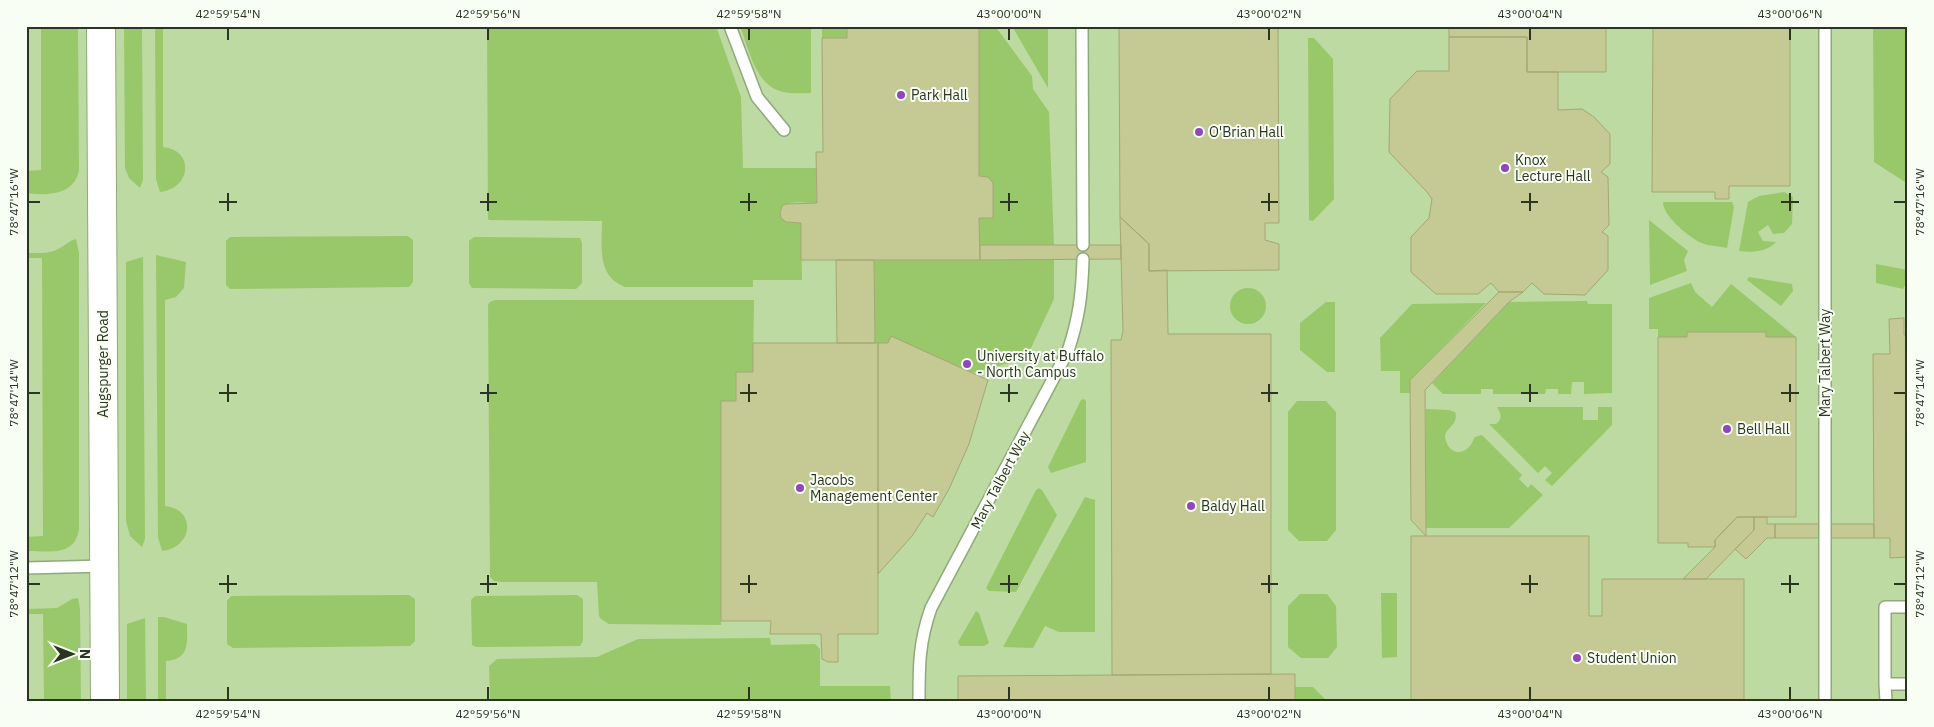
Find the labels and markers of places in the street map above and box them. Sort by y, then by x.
place label: Park Hall [911,86,968,104]
marker: Park Hall [895,89,907,101]
place label: O'Brian Hall [1209,123,1284,141]
marker: O'Brian Hall [1193,126,1205,138]
place label: Knox Lecture Hall [1515,151,1591,185]
marker: Knox Lecture Hall [1499,162,1511,174]
place label: University at Buffalo - North Campus [977,347,1104,381]
marker: University at Buffalo - North Campus [961,358,973,370]
place label: Bell Hall [1737,420,1790,438]
marker: Bell Hall [1721,423,1733,435]
place label: Jacobs Management Center [810,471,937,505]
marker: Jacobs Management Center [794,482,806,494]
place label: Baldy Hall [1201,497,1265,515]
marker: Baldy Hall [1185,500,1197,512]
place label: Student Union [1587,649,1677,667]
marker: Student Union [1571,652,1583,664]

